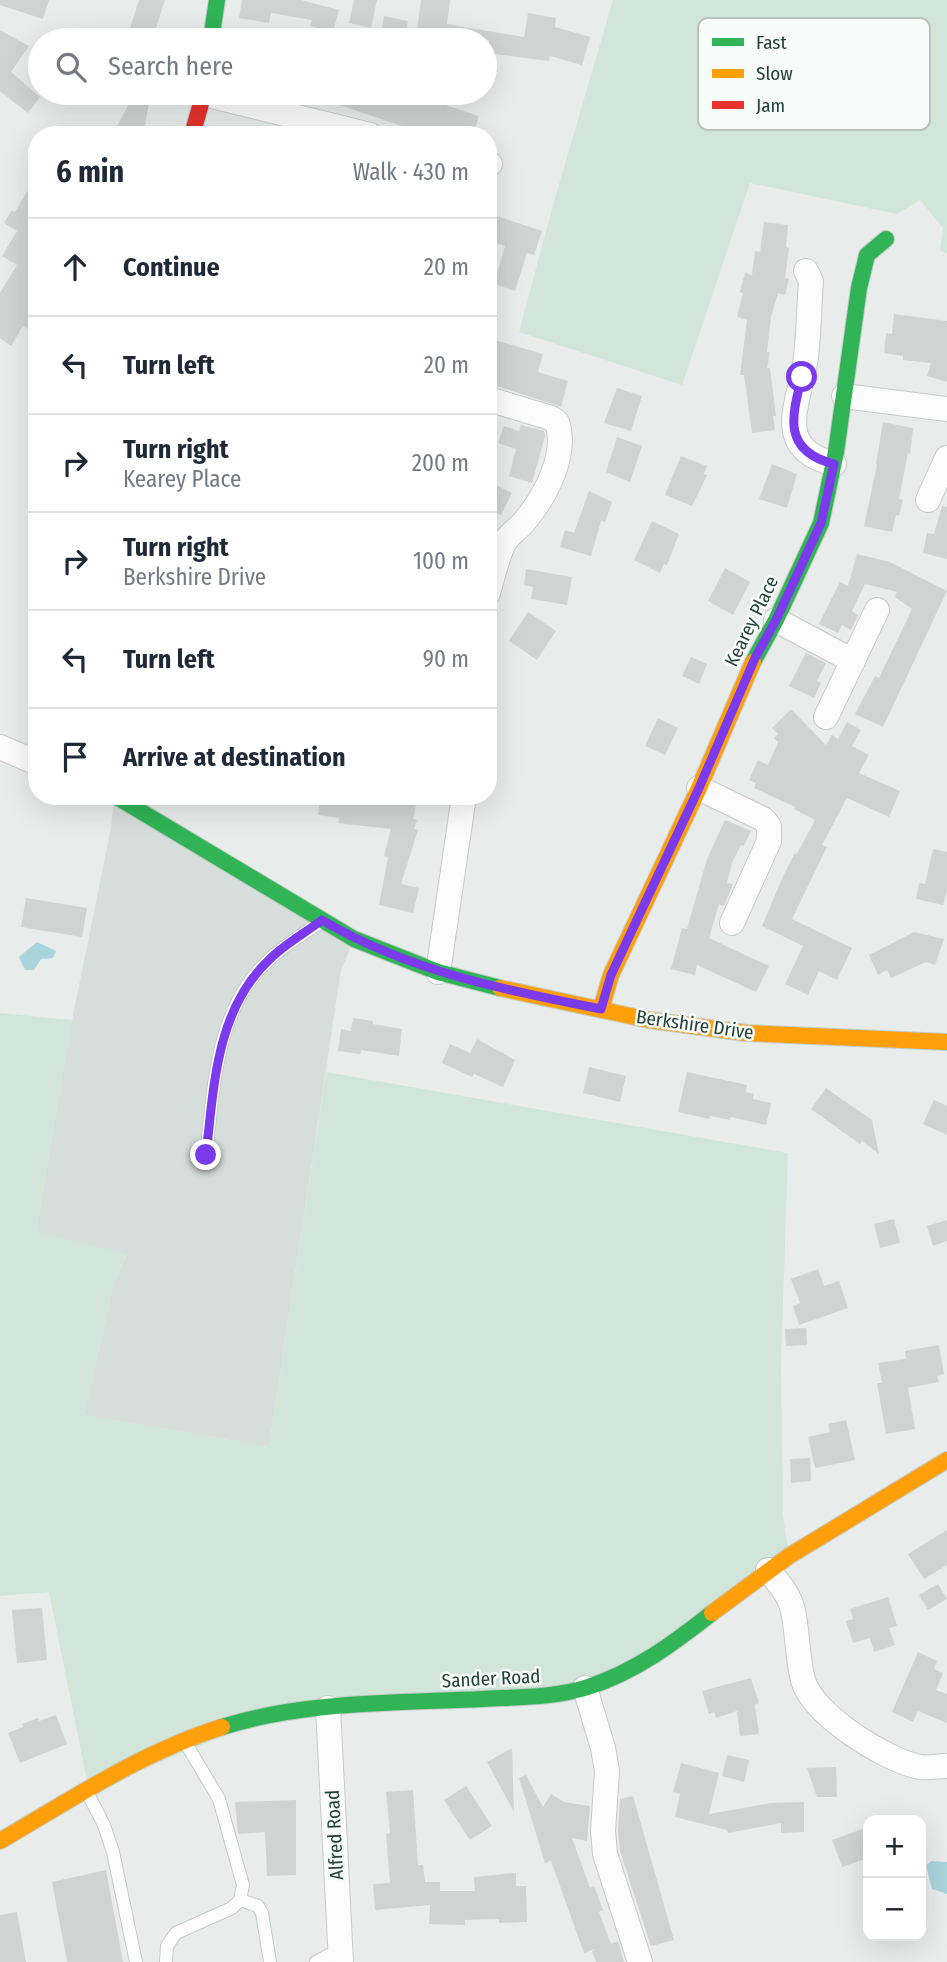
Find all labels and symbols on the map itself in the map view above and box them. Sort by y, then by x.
legend [698,18,930,130]
text: Fast [756,31,787,54]
text: Slow [756,62,793,85]
text: Jam [756,94,785,117]
route start [786,361,817,392]
street label: Kearey Place [720,572,783,670]
street label: Berkshire Drive [635,1005,755,1044]
route end [190,1139,221,1170]
street label: Sander Road [441,1664,541,1693]
street label: Alfred Road [321,1789,348,1881]

